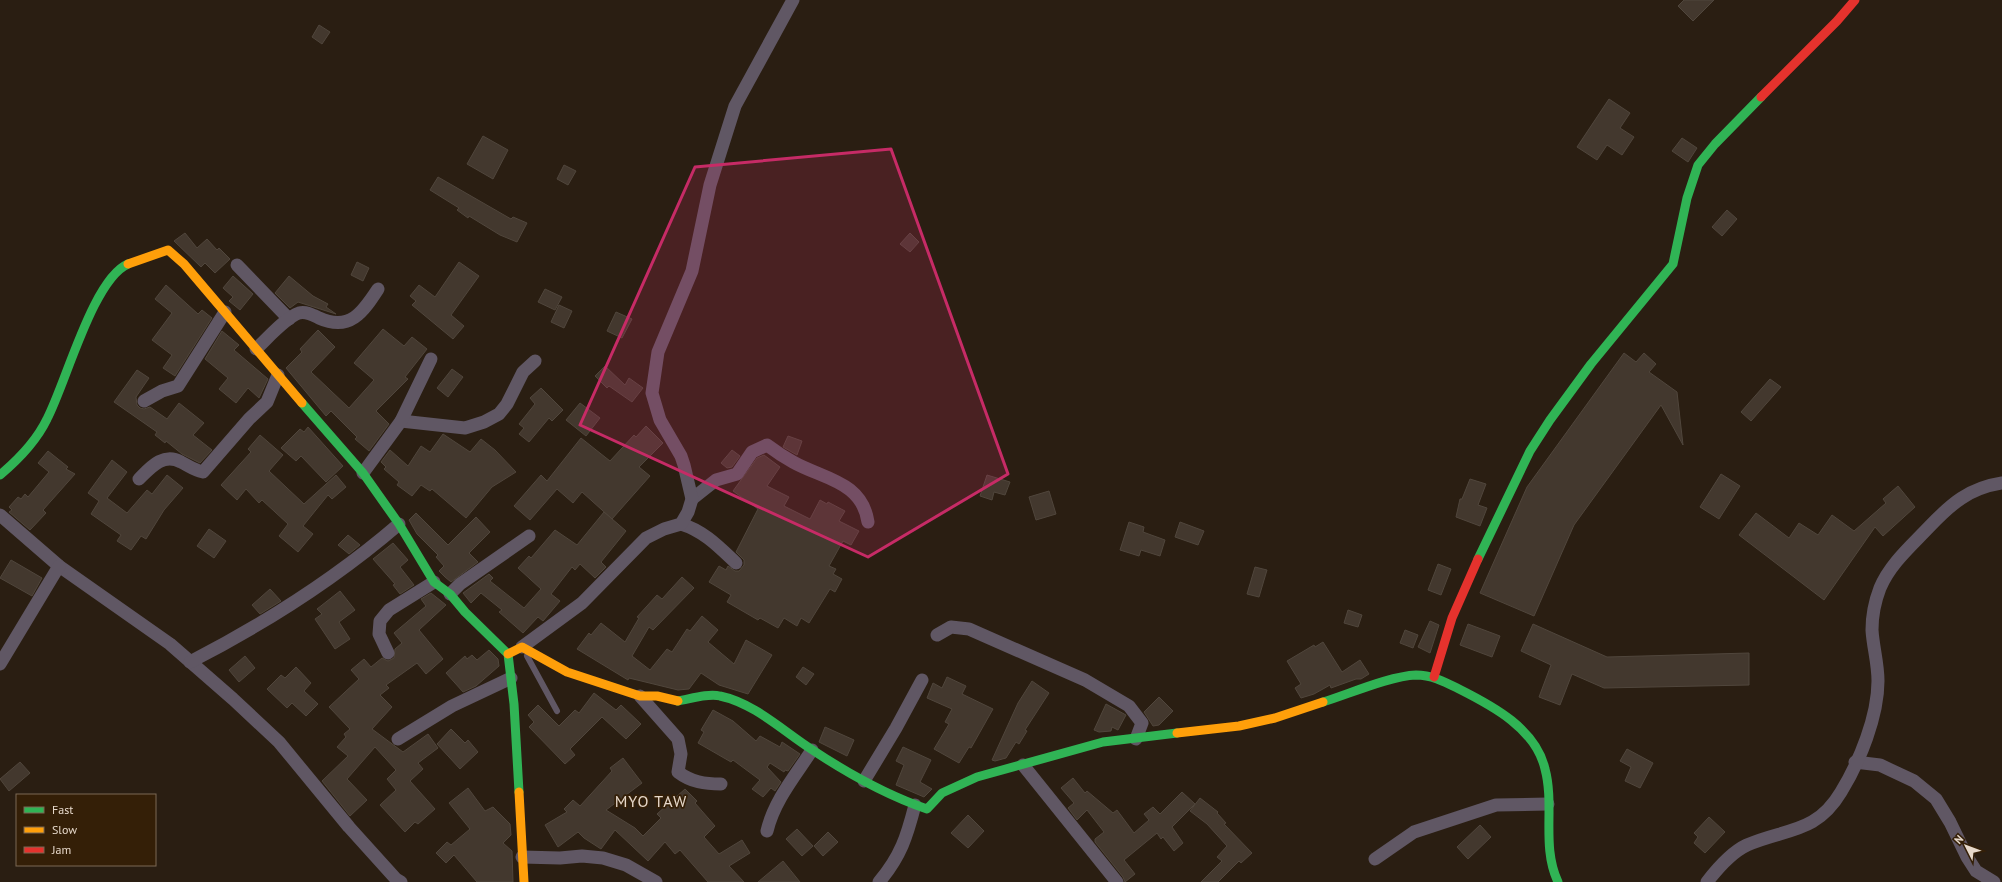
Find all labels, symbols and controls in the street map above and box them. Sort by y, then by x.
district label: MYO TAW [615,791,687,811]
legend [16,794,156,866]
text: Fast [52,802,73,817]
text: Slow [52,822,77,837]
north arrow [1946,826,1986,866]
text: N [1951,832,1966,847]
text: Jam [51,842,71,857]

